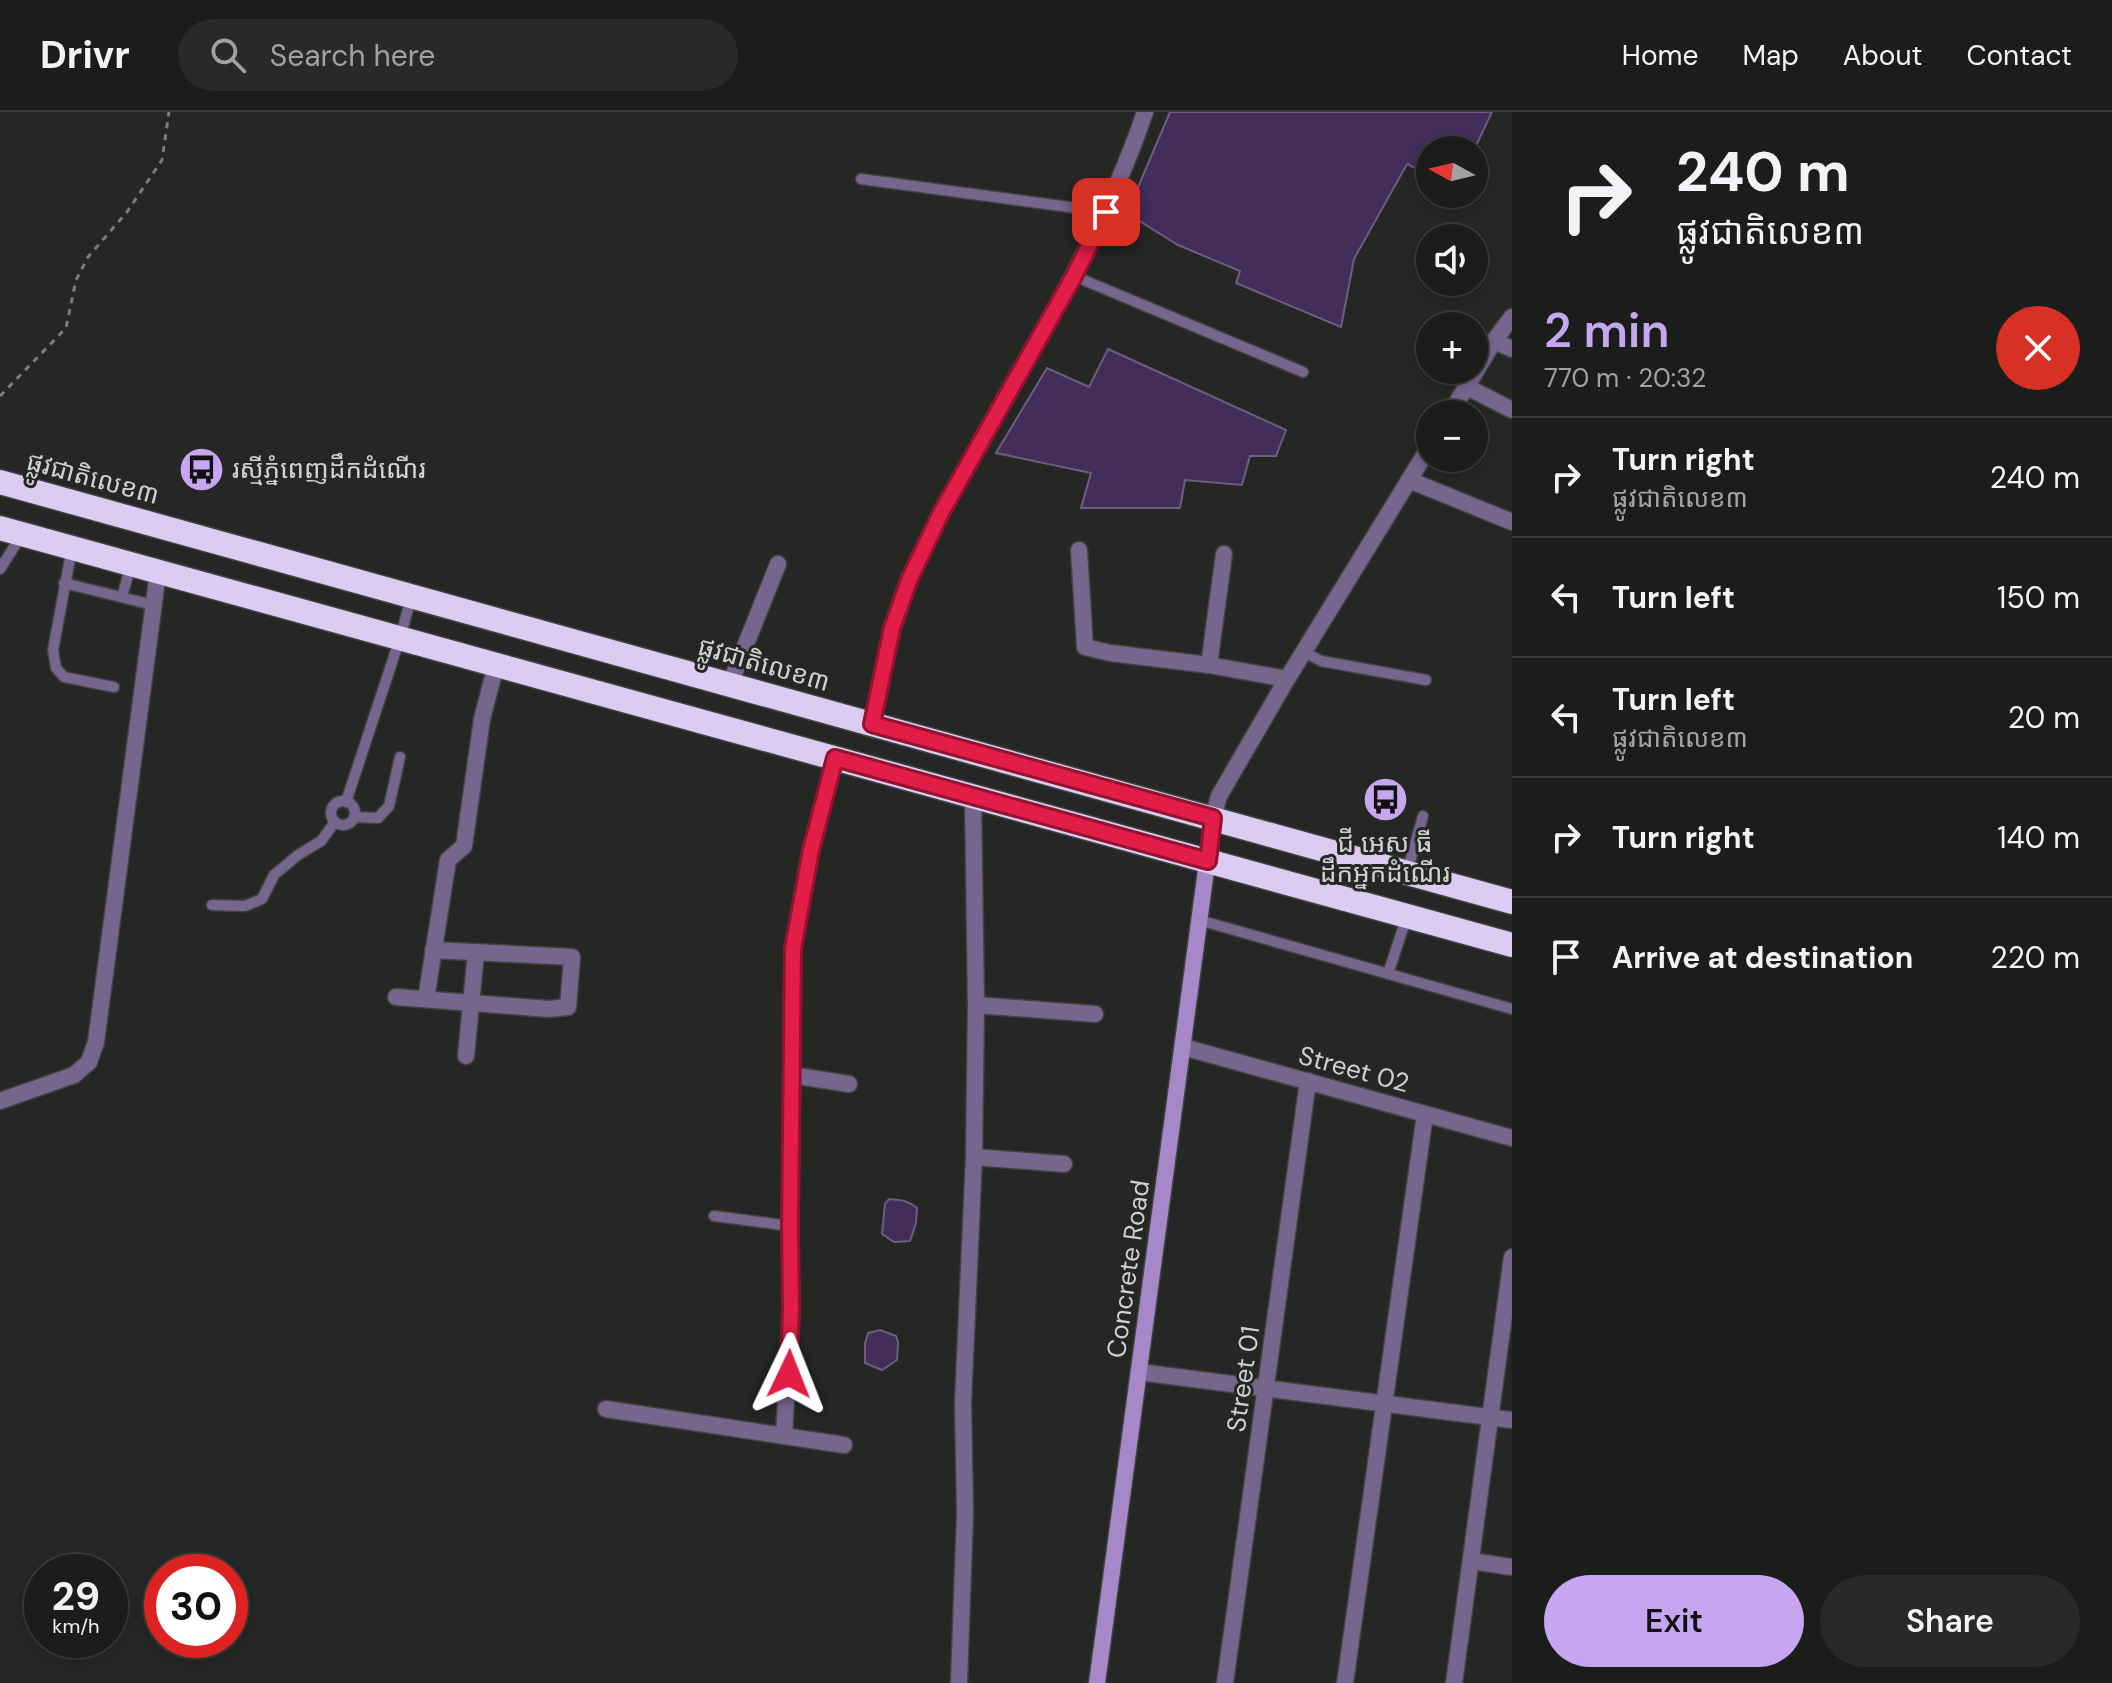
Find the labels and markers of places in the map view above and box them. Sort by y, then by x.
pin [1072,178,1140,246]
bus stop icon: រស្មីភ្នំពេញដឹកដំណើរ [177,445,225,493]
place label: រស្មីភ្នំពេញដឹកដំណើរ [232,452,426,486]
bus stop icon: ជី អេស ធី ដឹកអ្នកដំណើរ [1361,776,1409,824]
place label: ជី អេស ធី ដឹកអ្នកដំណើរ [1320,826,1450,890]

